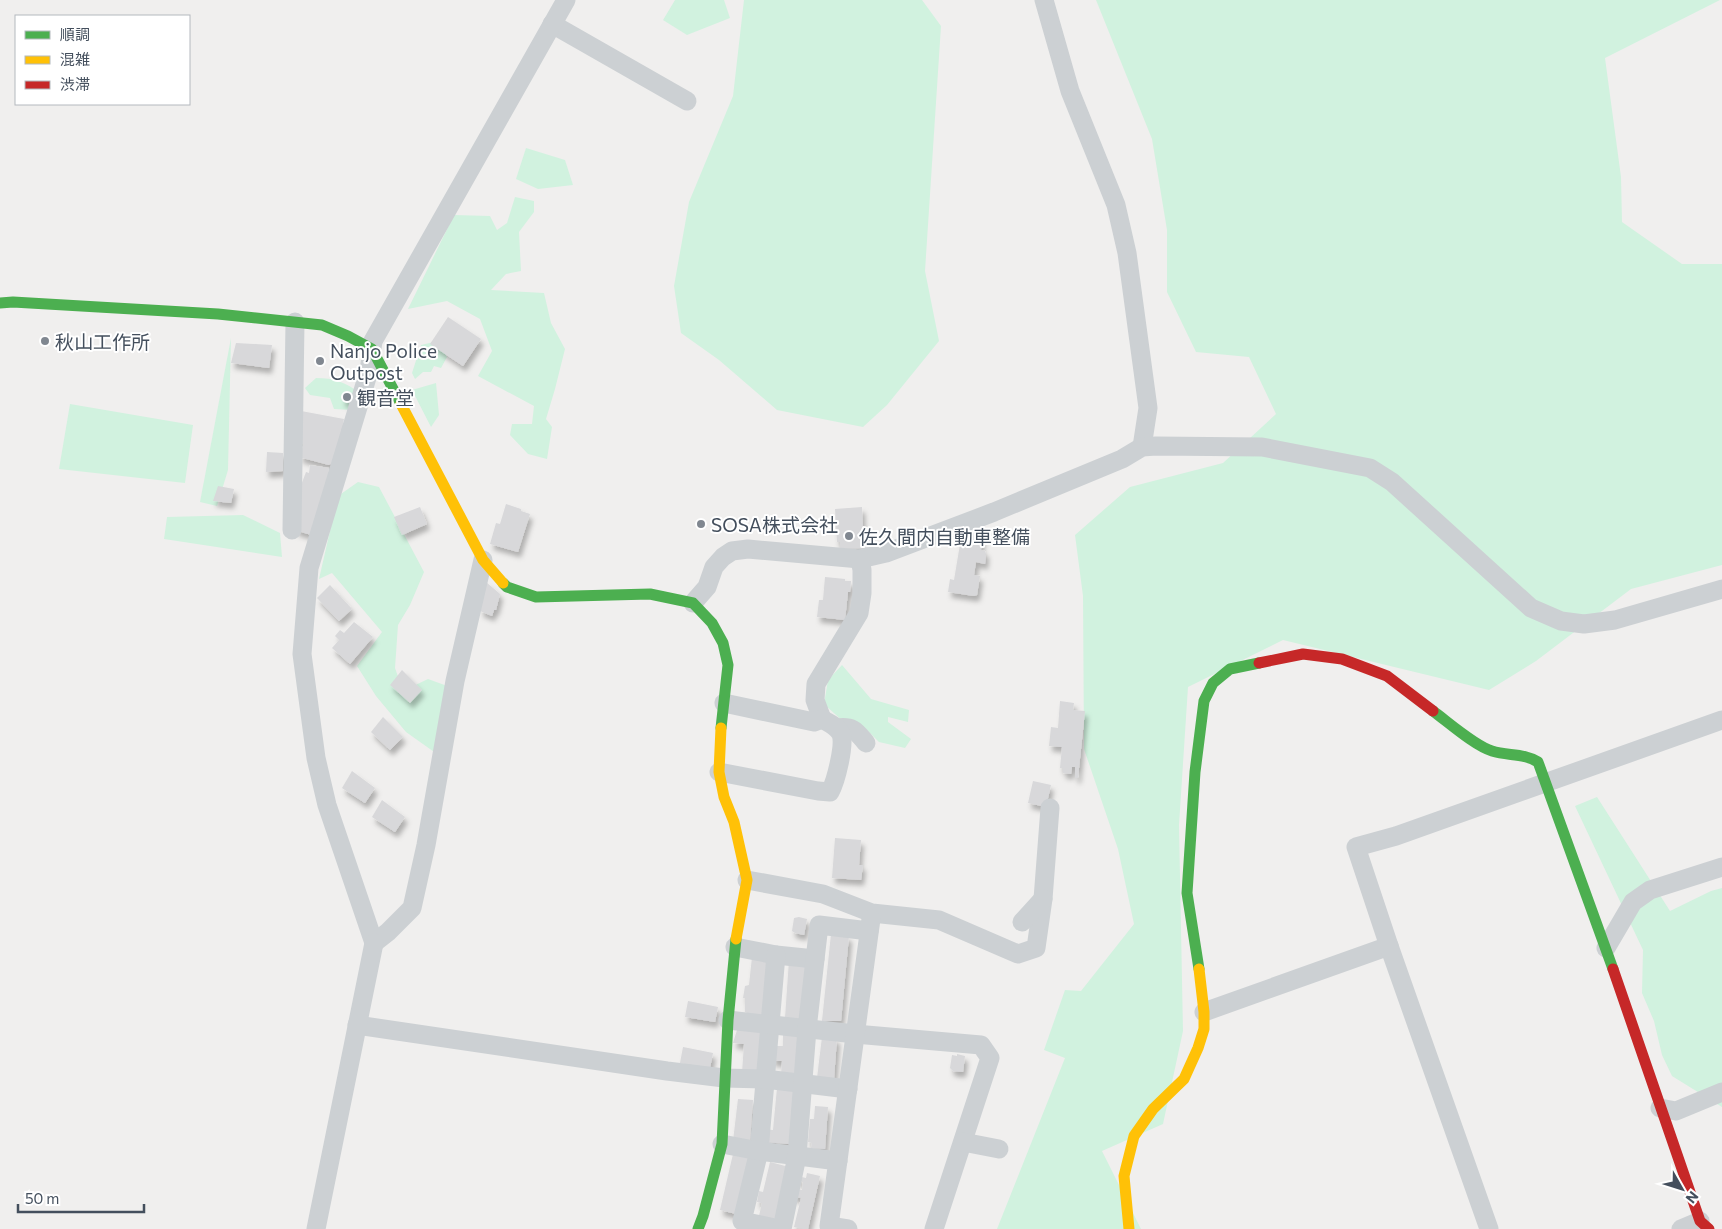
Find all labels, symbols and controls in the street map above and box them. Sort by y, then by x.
legend [15,15,190,105]
text: 順調 [60,25,90,43]
text: 混雑 [60,50,90,68]
text: 渋滞 [60,75,90,93]
place label: 秋山工作所 [55,330,150,353]
marker: 秋山工作所 [39,335,51,347]
place label: Nanjo Police Outpost [330,339,437,384]
marker: Nanjo Police Outpost [314,355,326,367]
place label: 観音堂 [357,386,414,409]
marker: 観音堂 [341,391,353,403]
place label: SOSA株式会社 [711,513,838,536]
marker: SOSA株式会社 [695,518,707,530]
place label: 佐久間内自動車整備 [859,525,1030,548]
marker: 佐久間内自動車整備 [843,530,855,542]
north arrow [1657,1164,1707,1214]
scale bar [18,1182,144,1214]
text: N [1683,1188,1702,1207]
text: 50 m [25,1189,59,1207]

